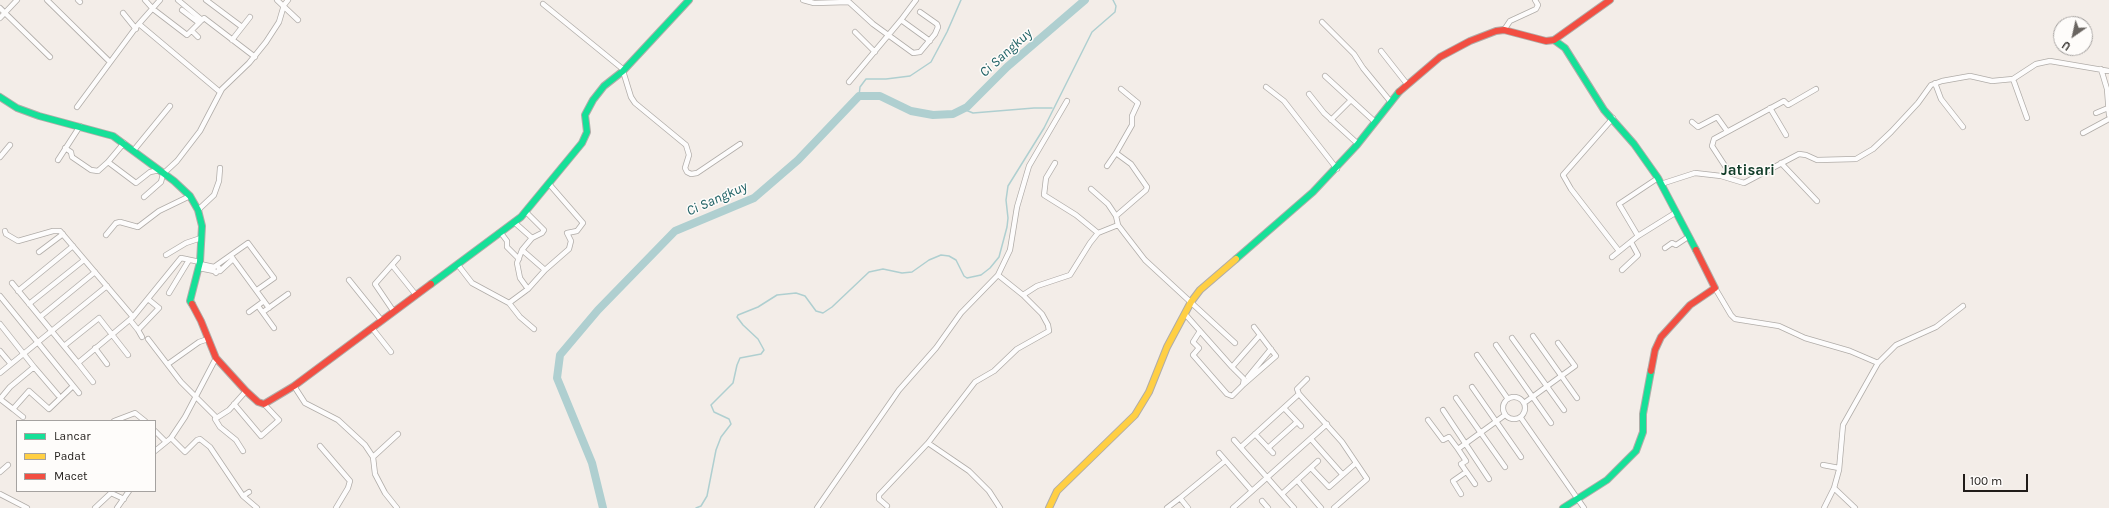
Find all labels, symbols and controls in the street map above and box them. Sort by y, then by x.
north arrow [2053,16,2093,56]
water label: Ci Sangkuy [976,25,1036,81]
text: U [2060,38,2073,53]
district label: Jatisari [1721,162,1775,180]
water label: Ci Sangkuy [684,178,750,220]
legend [16,420,156,492]
text: Lancar [54,429,91,443]
text: Padat [54,449,85,463]
scale bar [1965,466,2030,492]
text: Macet [54,469,88,483]
text: 100 m [1970,474,2002,488]

